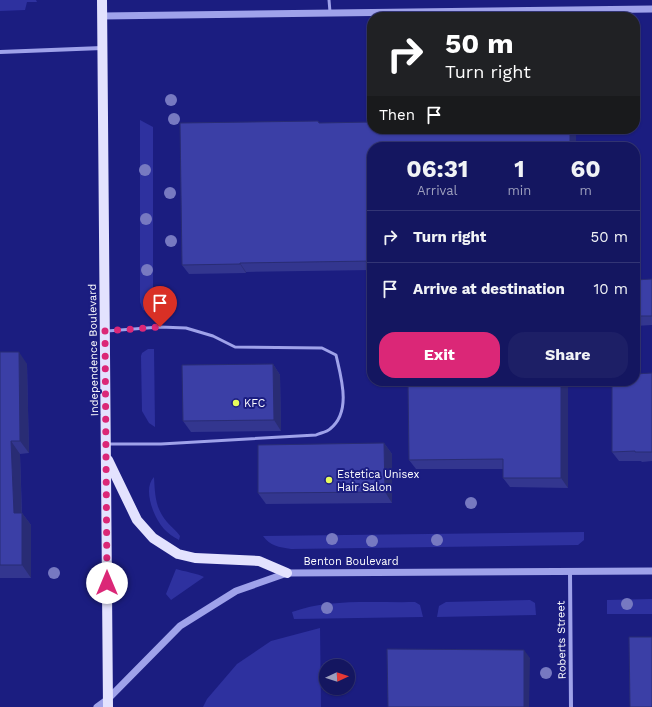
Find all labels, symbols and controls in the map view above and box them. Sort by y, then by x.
text: 50 m [445,27,514,60]
icon: right [379,28,431,80]
text: Turn right [445,61,531,82]
icon: arrive [423,104,445,126]
text: Then [379,106,415,124]
text: 06:31 [406,155,468,183]
text: 1 [514,155,525,183]
text: 60 [571,155,601,183]
text: Arrival [417,183,458,198]
text: min [507,183,531,198]
text: m [579,183,592,198]
icon: right [379,226,401,248]
text: Turn right [413,228,486,246]
text: 50 m [591,228,628,246]
icon: arrive [379,278,401,300]
text: Arrive at destination [413,280,565,298]
text: 10 m [593,280,628,298]
street label: Independence Boulevard [86,284,101,416]
pin [143,286,177,327]
icon: arrive [149,292,171,314]
button: Exit [379,332,500,378]
button: Share [508,332,628,378]
place label: KFC [244,397,266,410]
marker: KFC [231,398,241,408]
place label: Estetica Unisex Hair Salon [337,468,419,494]
marker: Estetica Unisex Hair Salon [324,475,334,485]
street label: Benton Boulevard [303,555,399,568]
position arrow [86,562,128,604]
street label: Roberts Street [554,600,569,679]
north arrow [319,659,355,695]
map controls [319,659,355,695]

